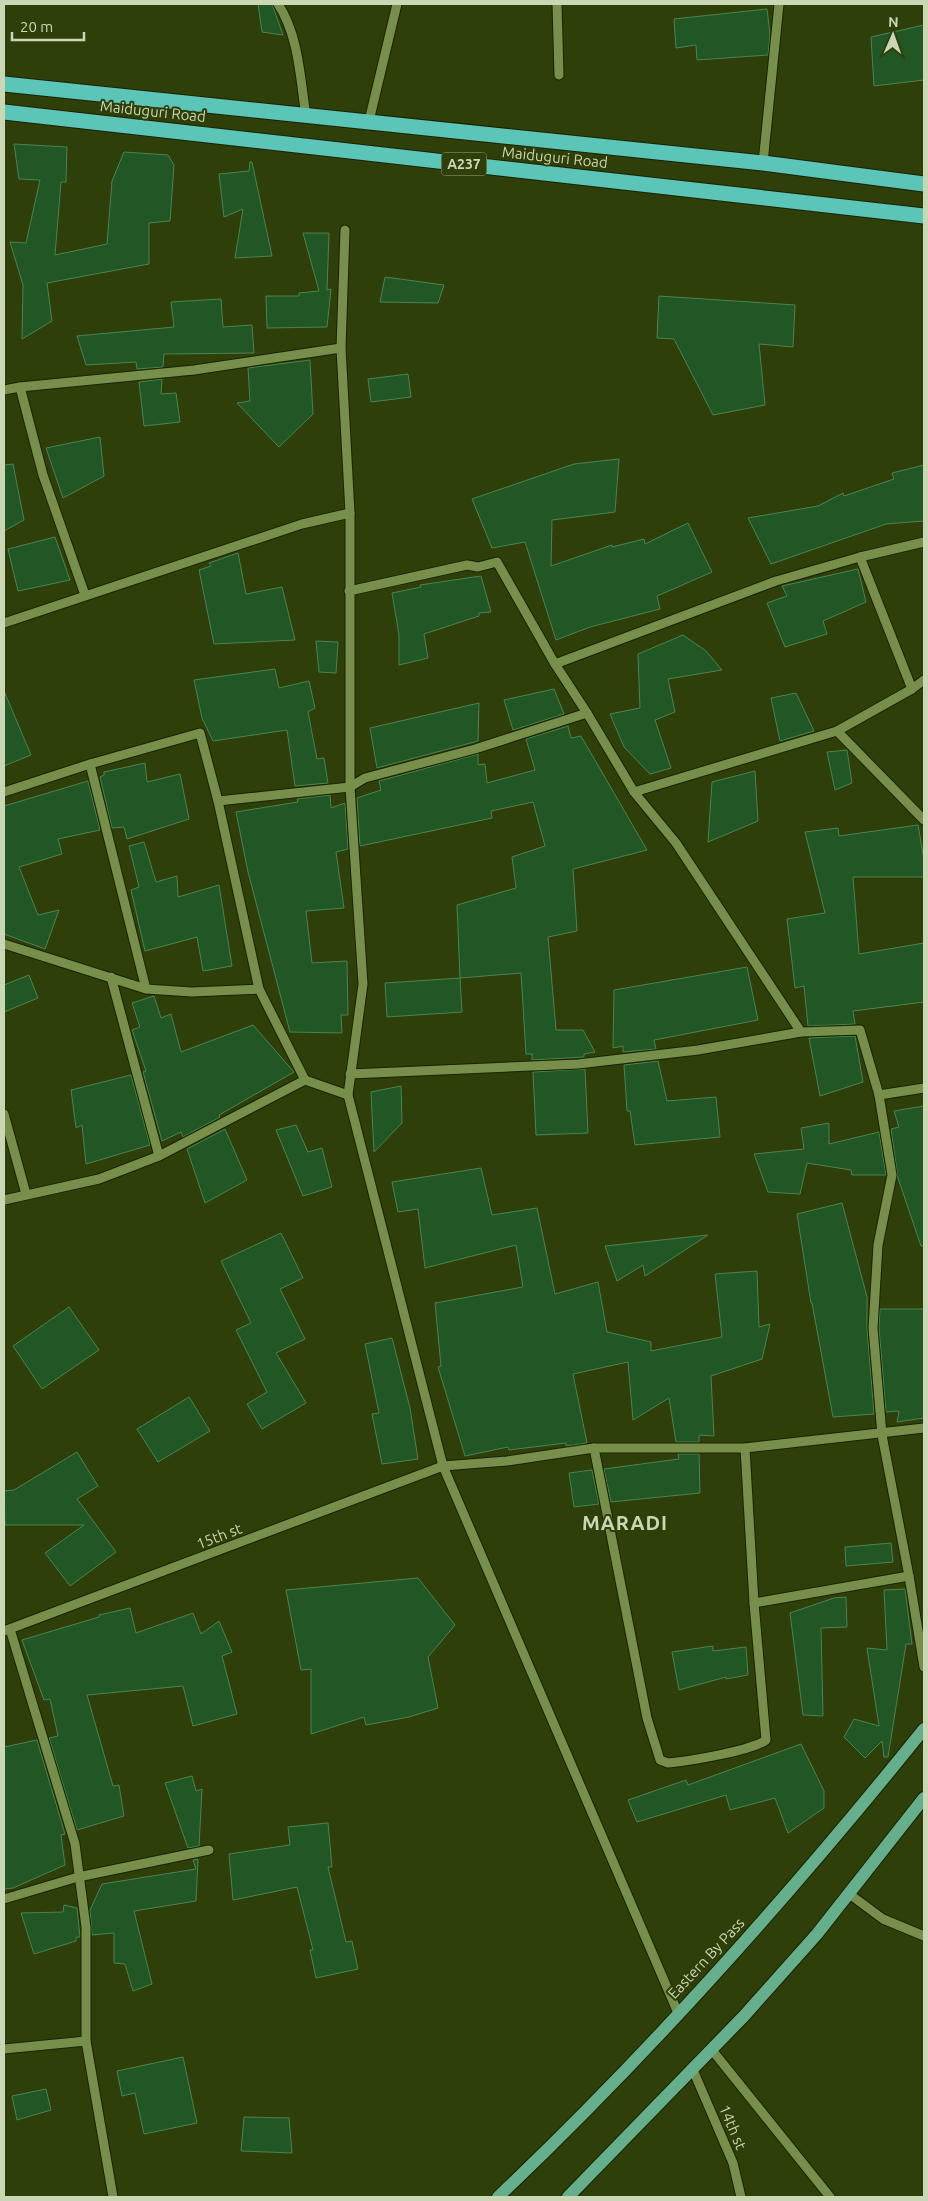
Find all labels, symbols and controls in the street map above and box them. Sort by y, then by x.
scale bar [12,10,85,42]
north arrow [868,10,918,60]
text: N [888,14,899,30]
text: 20 m [20,18,53,35]
street label: Maiduguri Road [99,97,207,125]
street label: Maiduguri Road [501,143,609,171]
road number: A237 [442,152,486,175]
district label: MARADI [582,1511,668,1534]
street label: 15th st [194,1520,244,1552]
street label: Eastern By Pass [664,1914,748,2002]
street label: 14th st [716,2102,750,2152]

